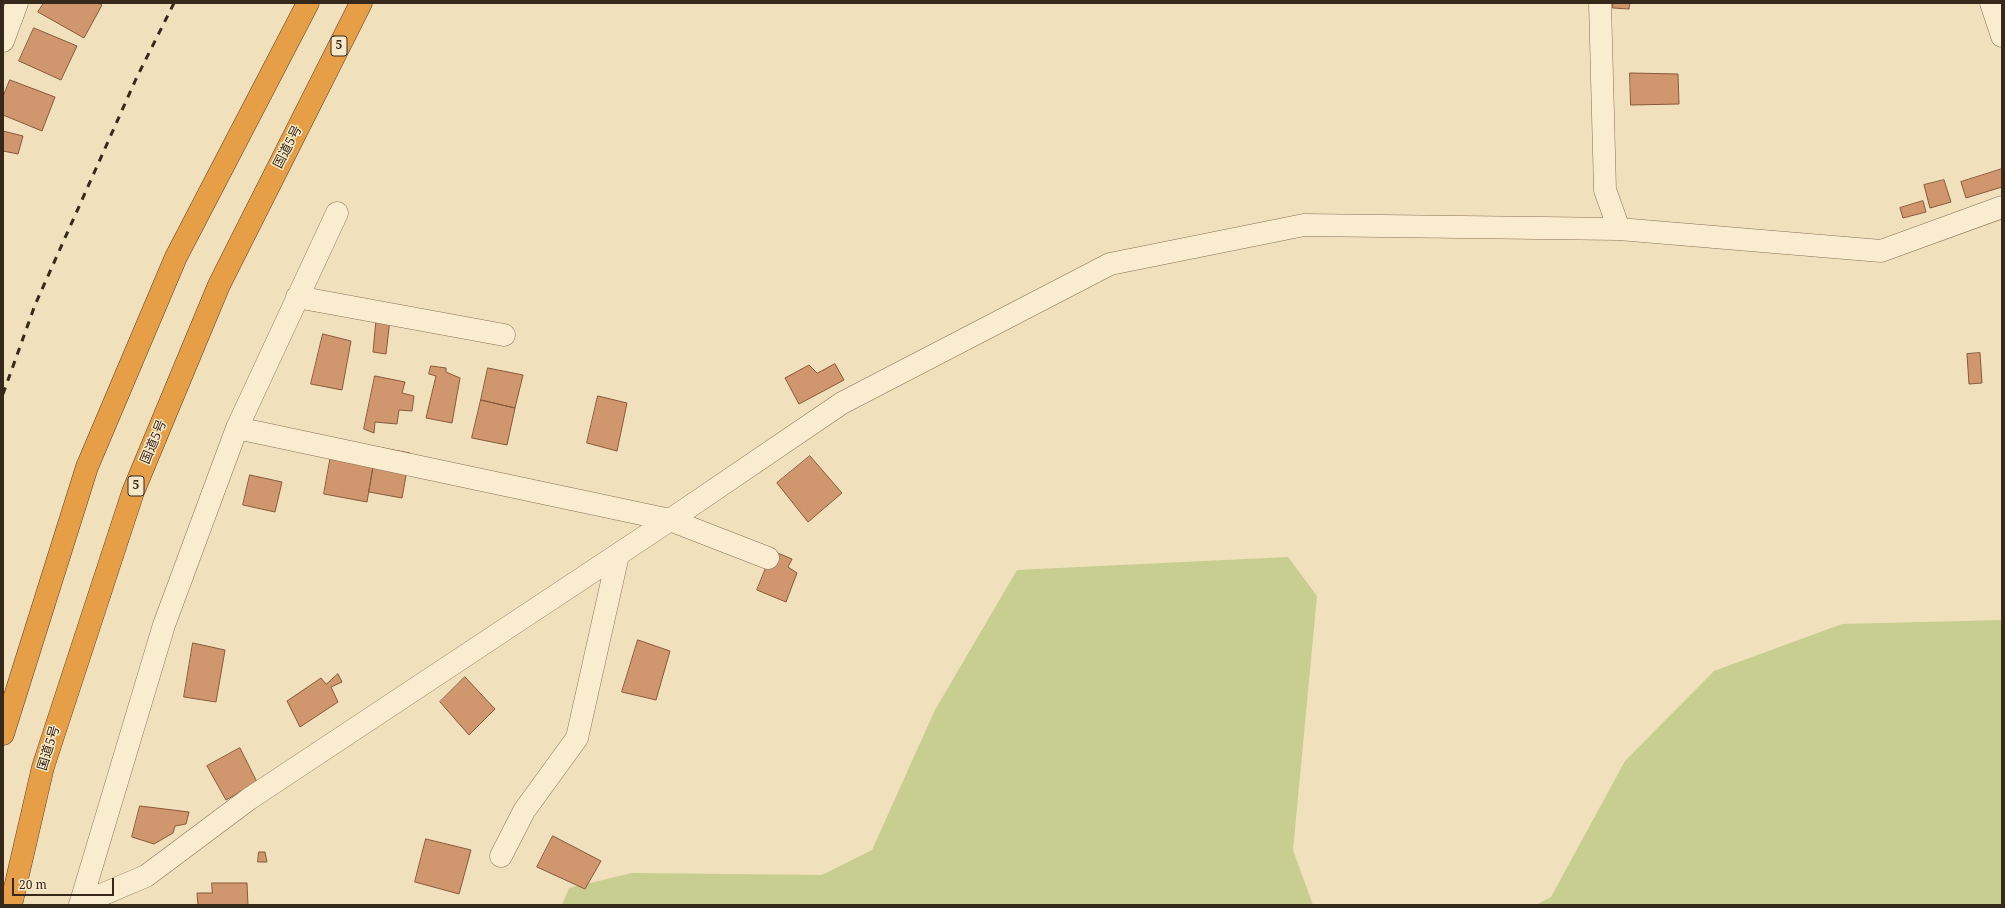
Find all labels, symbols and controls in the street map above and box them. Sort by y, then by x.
road number: 5 [331,36,347,56]
street label: 国道5号 [271,123,305,171]
street label: 国道5号 [138,418,170,466]
road number: 5 [128,476,144,496]
street label: 国道5号 [35,724,63,772]
scale bar [14,870,116,896]
text: 20 m [19,876,47,893]

